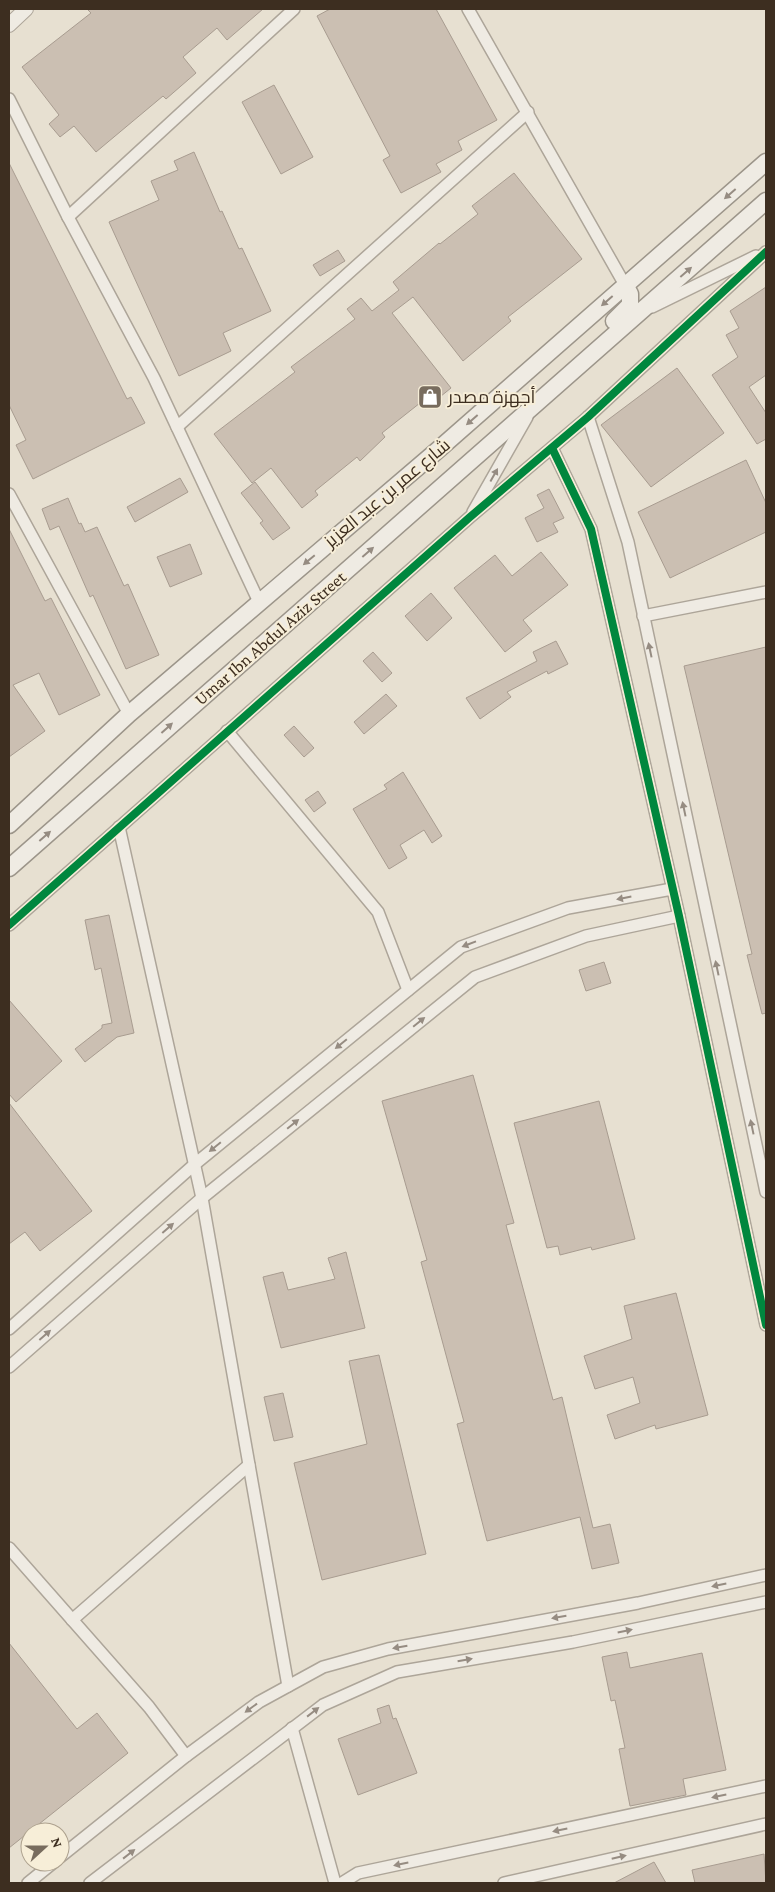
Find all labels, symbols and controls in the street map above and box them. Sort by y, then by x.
one-way arrow [724,188,736,200]
one-way arrow [679,266,692,277]
one-way arrow [602,295,614,307]
shop icon: أجهزة مصدر [417,384,443,410]
place label: أجهزة مصدر [447,386,535,408]
one-way arrow [466,414,478,425]
street label: شارع عمر بن عبد العزيز [319,435,455,554]
one-way arrow [490,468,498,482]
one-way arrow [361,546,374,557]
one-way arrow [302,554,315,565]
street label: Umar Ibn Abdul Aziz Street [190,566,351,709]
one-way arrow [646,642,654,658]
one-way arrow [160,723,173,734]
one-way arrow [679,801,687,817]
one-way arrow [39,830,51,842]
one-way arrow [616,894,632,902]
one-way arrow [461,940,476,948]
one-way arrow [713,960,721,976]
one-way arrow [412,1016,425,1027]
one-way arrow [335,1039,348,1050]
one-way arrow [286,1119,299,1130]
one-way arrow [748,1119,756,1135]
one-way arrow [209,1141,222,1152]
one-way arrow [161,1222,173,1234]
one-way arrow [39,1329,51,1341]
one-way arrow [711,1581,726,1589]
one-way arrow [551,1614,567,1622]
one-way arrow [617,1627,632,1635]
one-way arrow [392,1643,407,1651]
one-way arrow [457,1656,473,1664]
one-way arrow [245,1703,258,1714]
one-way arrow [306,1707,320,1717]
one-way arrow [710,1792,726,1800]
north arrow [20,1822,70,1872]
one-way arrow [551,1826,567,1834]
text: N [48,1835,66,1850]
one-way arrow [122,1848,135,1859]
one-way arrow [612,1853,627,1861]
one-way arrow [393,1860,408,1868]

